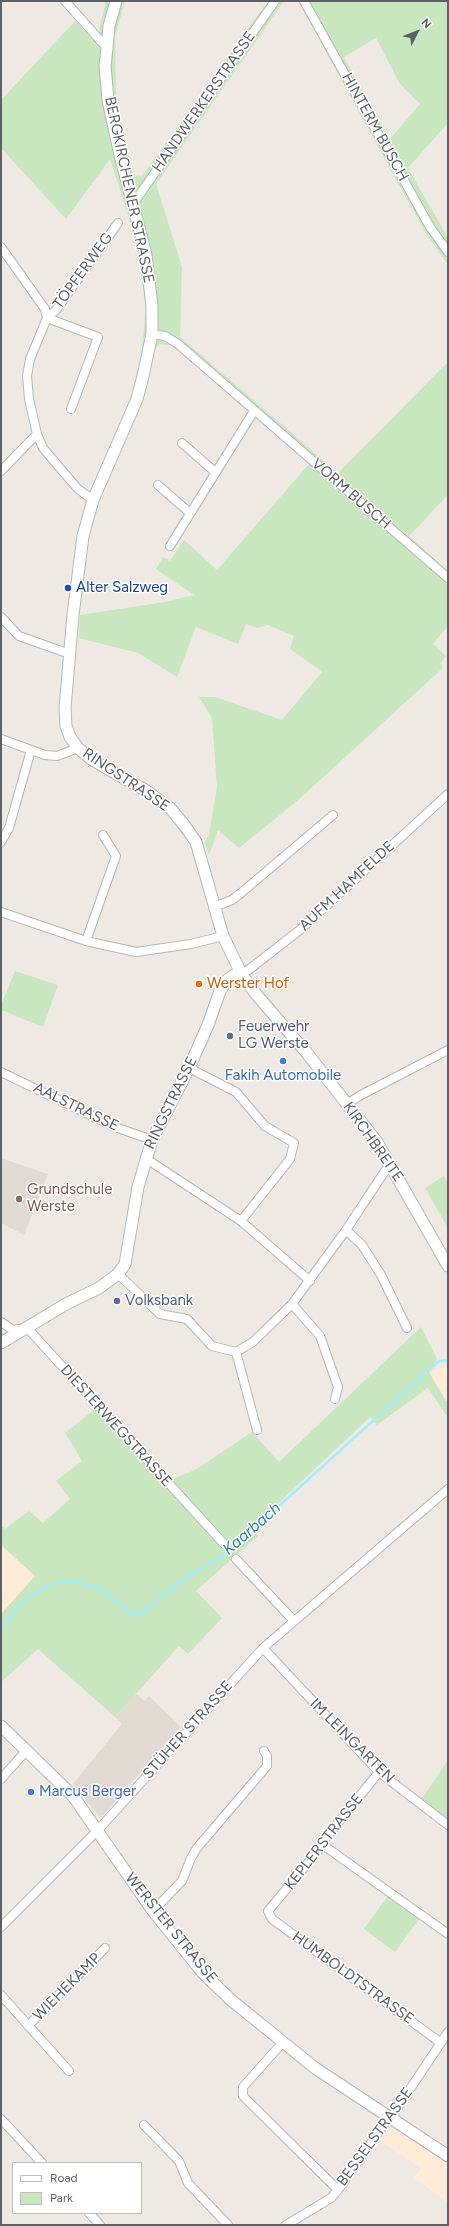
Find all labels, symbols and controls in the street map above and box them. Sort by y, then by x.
north arrow [397,12,437,52]
text: N [419,16,434,31]
street label: HANDWERKERSTRASSE [149,28,259,176]
street label: HINTERM BUSCH [338,70,412,184]
street label: BERGKIRCHENER STRASSE [100,95,158,285]
street label: TÖPFERWEG [49,229,117,313]
street label: VORM BUSCH [308,455,394,533]
place label: Alter Salzweg [76,579,168,597]
marker: Alter Salzweg [63,583,73,593]
street label: RINGSTRASSE [79,744,173,816]
street label: AUFM HAMFELDE [296,837,398,935]
place label: Werster Hof [207,975,289,993]
marker: Werster Hof [194,979,204,989]
place label: Feuerwehr LG Werste [238,1018,309,1053]
marker: Feuerwehr LG Werste [225,1031,235,1041]
street label: RINGSTRASSE [141,1054,201,1152]
marker: Fakih Automobile [278,1056,288,1066]
place label: Fakih Automobile [225,1067,341,1085]
street label: AALSTRASSE [30,1079,122,1135]
street label: KIRCHBREITE [339,1099,407,1185]
place label: Grundschule Werste [27,1181,112,1216]
marker: Grundschule Werste [14,1194,24,1204]
place label: Volksbank [125,1292,193,1310]
marker: Volksbank [112,1296,122,1306]
street label: DIESTERWEGSTRASSE [56,1361,176,1491]
water label: Kaarbach [219,1499,285,1559]
street label: STÜHER STRASSE [139,1677,237,1783]
street label: IM LEINGARTEN [306,1695,398,1787]
place label: Marcus Berger [39,1783,136,1801]
marker: Marcus Berger [26,1787,36,1797]
street label: KEPLERSTRASSE [281,1790,367,1894]
street label: WERSTER STRASSE [121,1869,221,1987]
street label: HUMBOLDTSTRASSE [289,1928,417,2028]
street label: WIEHEKAMP [29,1949,105,2025]
street label: BESSELSTRASSE [333,2084,417,2190]
legend [12,2162,142,2214]
text: Road [50,2171,78,2185]
text: Park [50,2191,73,2205]

